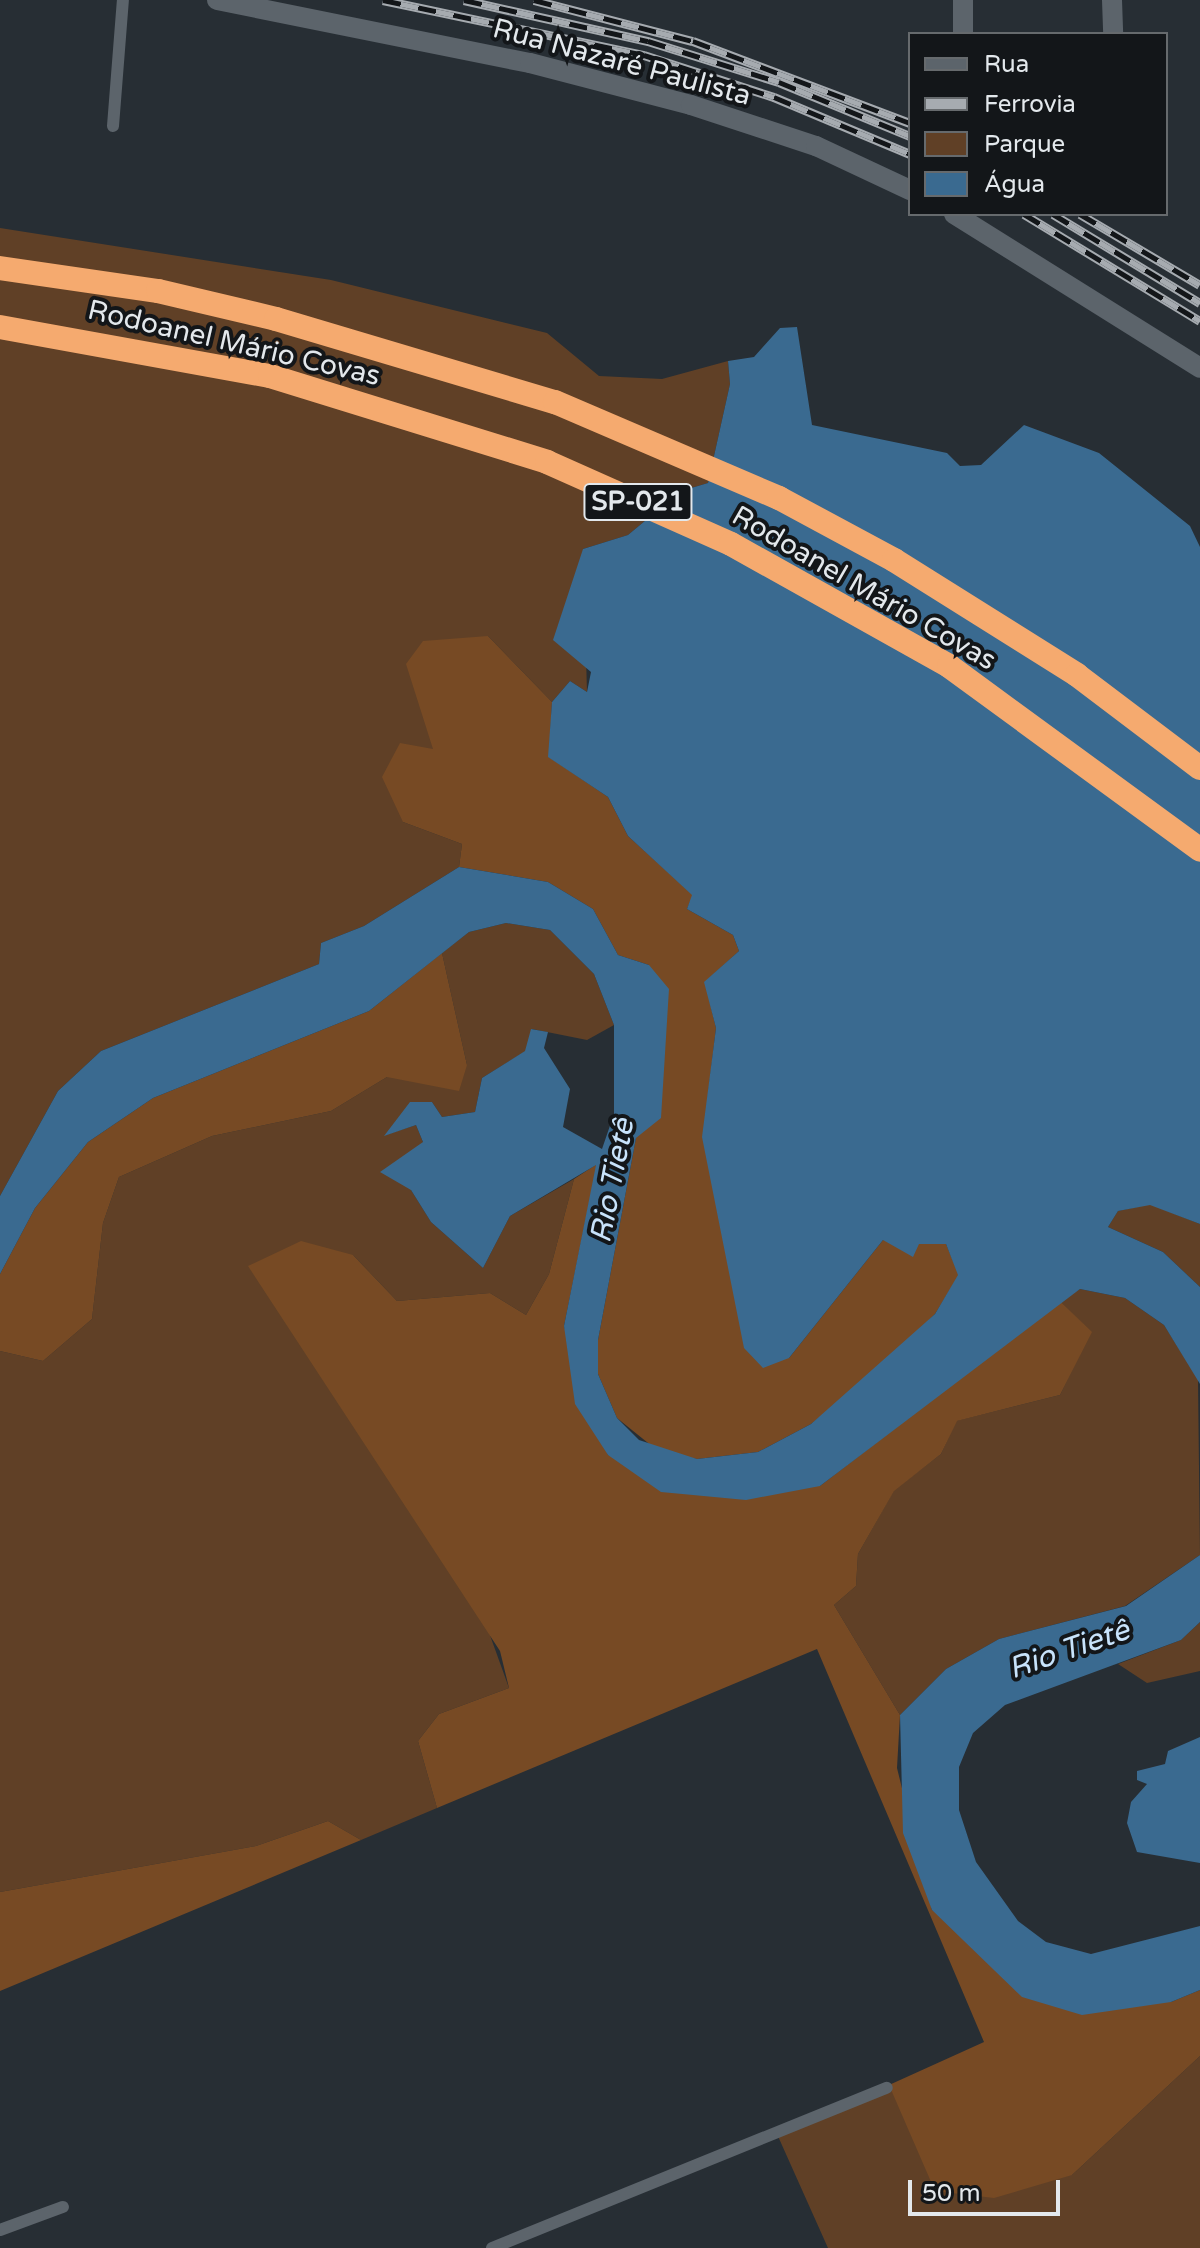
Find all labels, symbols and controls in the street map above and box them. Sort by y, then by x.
street label: Rua Nazaré Paulista [489,11,755,113]
legend [908,32,1168,216]
text: Rua [984,50,1029,79]
text: Ferrovia [984,90,1076,119]
text: Parque [984,130,1065,159]
text: Água [984,170,1045,199]
street label: Rodoanel Mário Covas [85,293,383,393]
road number: SP-021 [582,480,694,524]
street label: Rodoanel Mário Covas [726,499,1002,677]
water label: Rio Tietê [583,1116,643,1246]
water label: Rio Tietê [1004,1613,1134,1687]
scale bar [912,2164,1064,2214]
text: 50 m [922,2179,980,2208]

